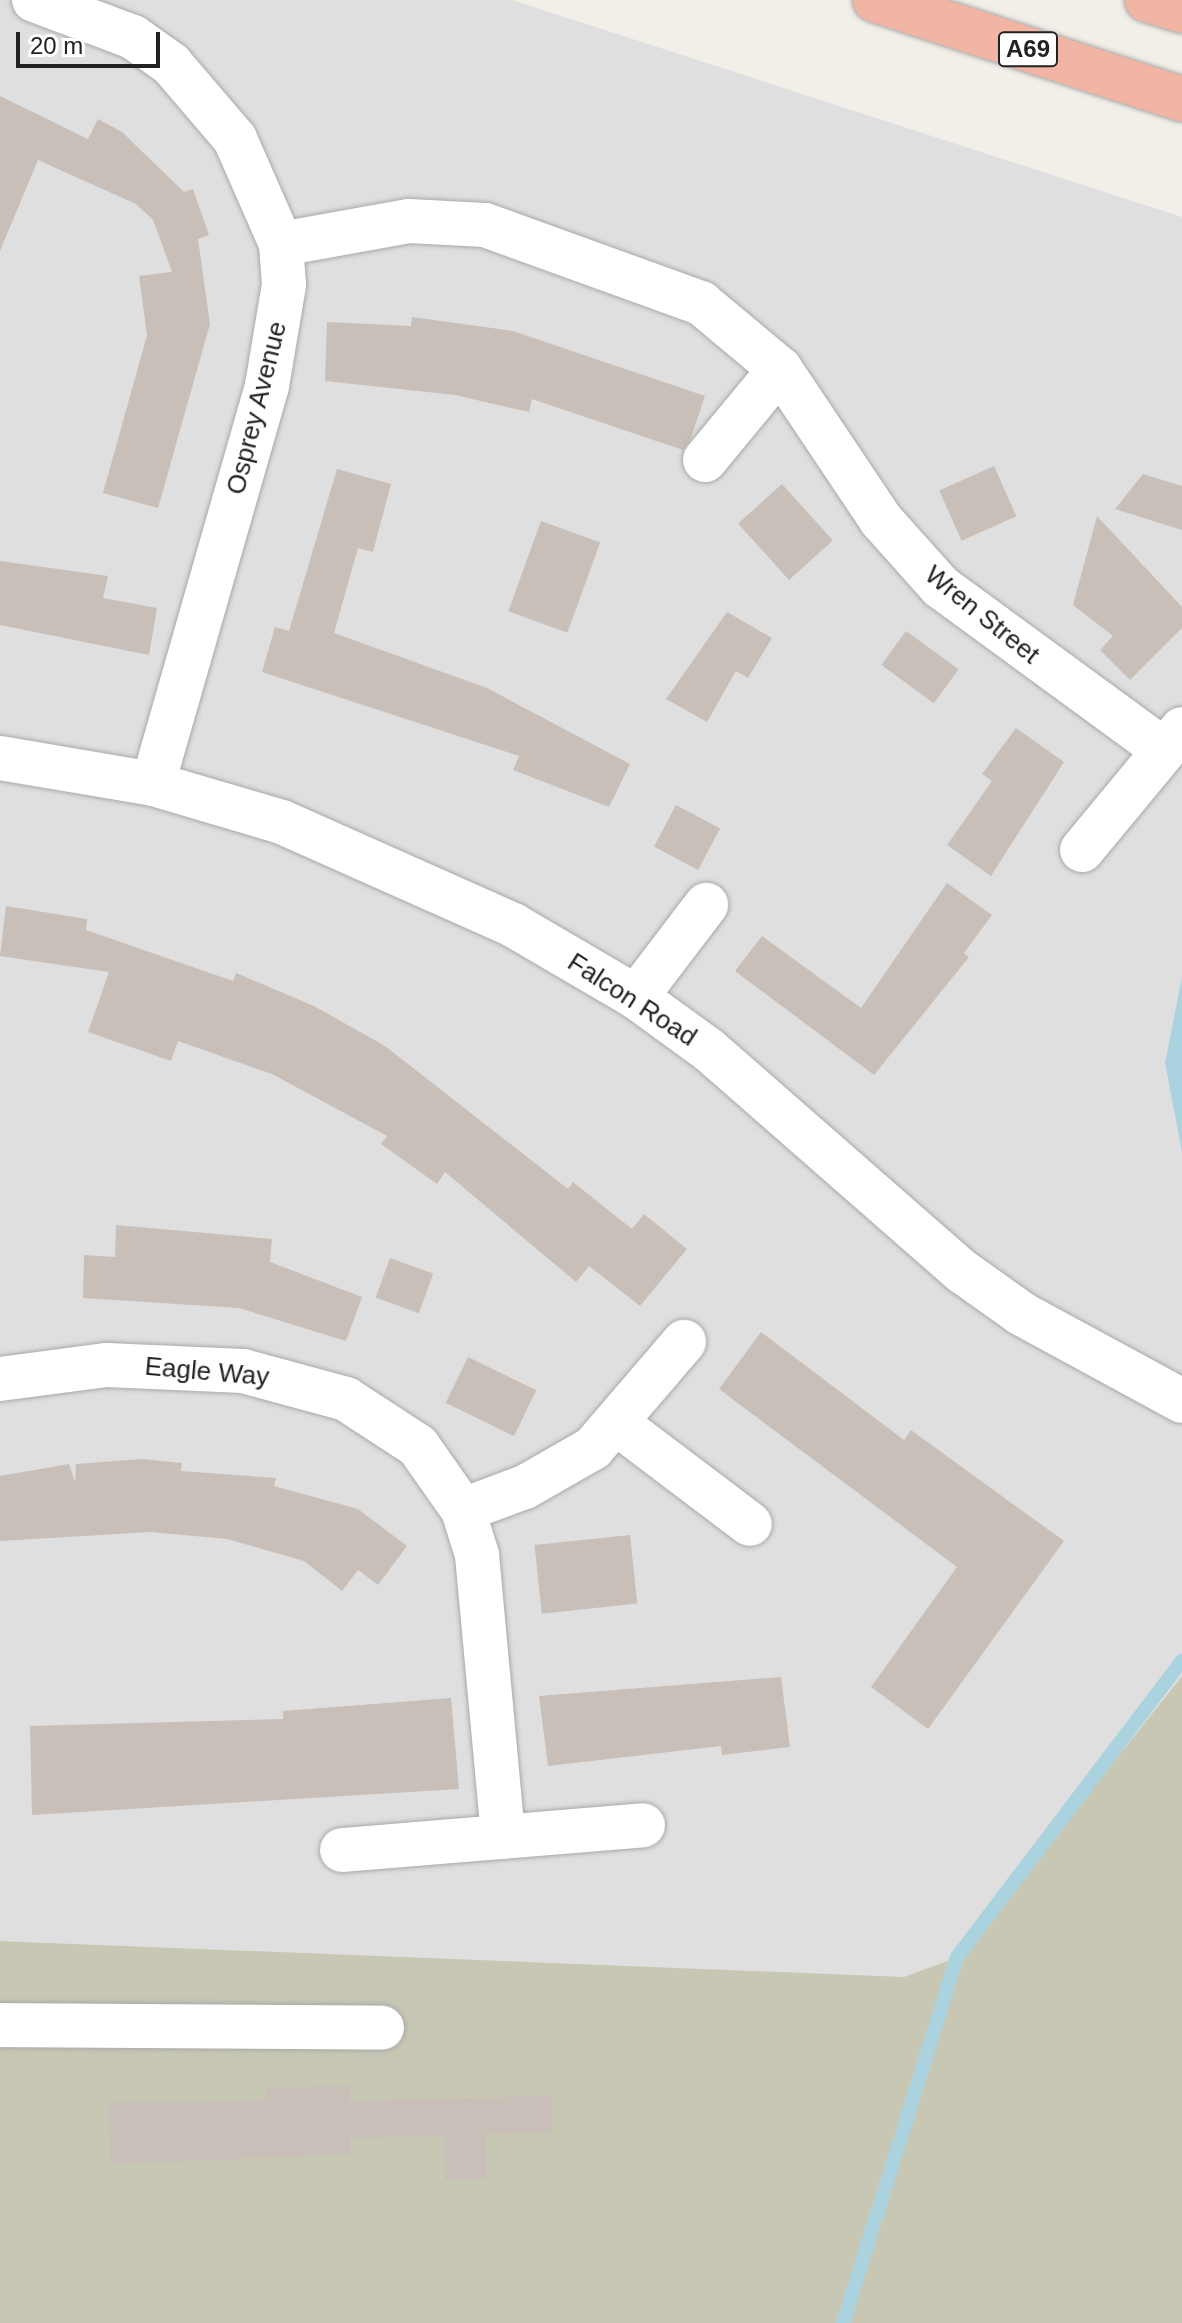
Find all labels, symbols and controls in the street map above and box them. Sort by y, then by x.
scale bar [20,16,164,66]
road number: A69 [996,29,1060,69]
text: 20 m [30,32,83,59]
street label: Osprey Avenue [220,318,294,498]
street label: Wren Street [918,559,1046,671]
street label: Falcon Road [562,947,702,1053]
street label: Eagle Way [143,1351,271,1393]

